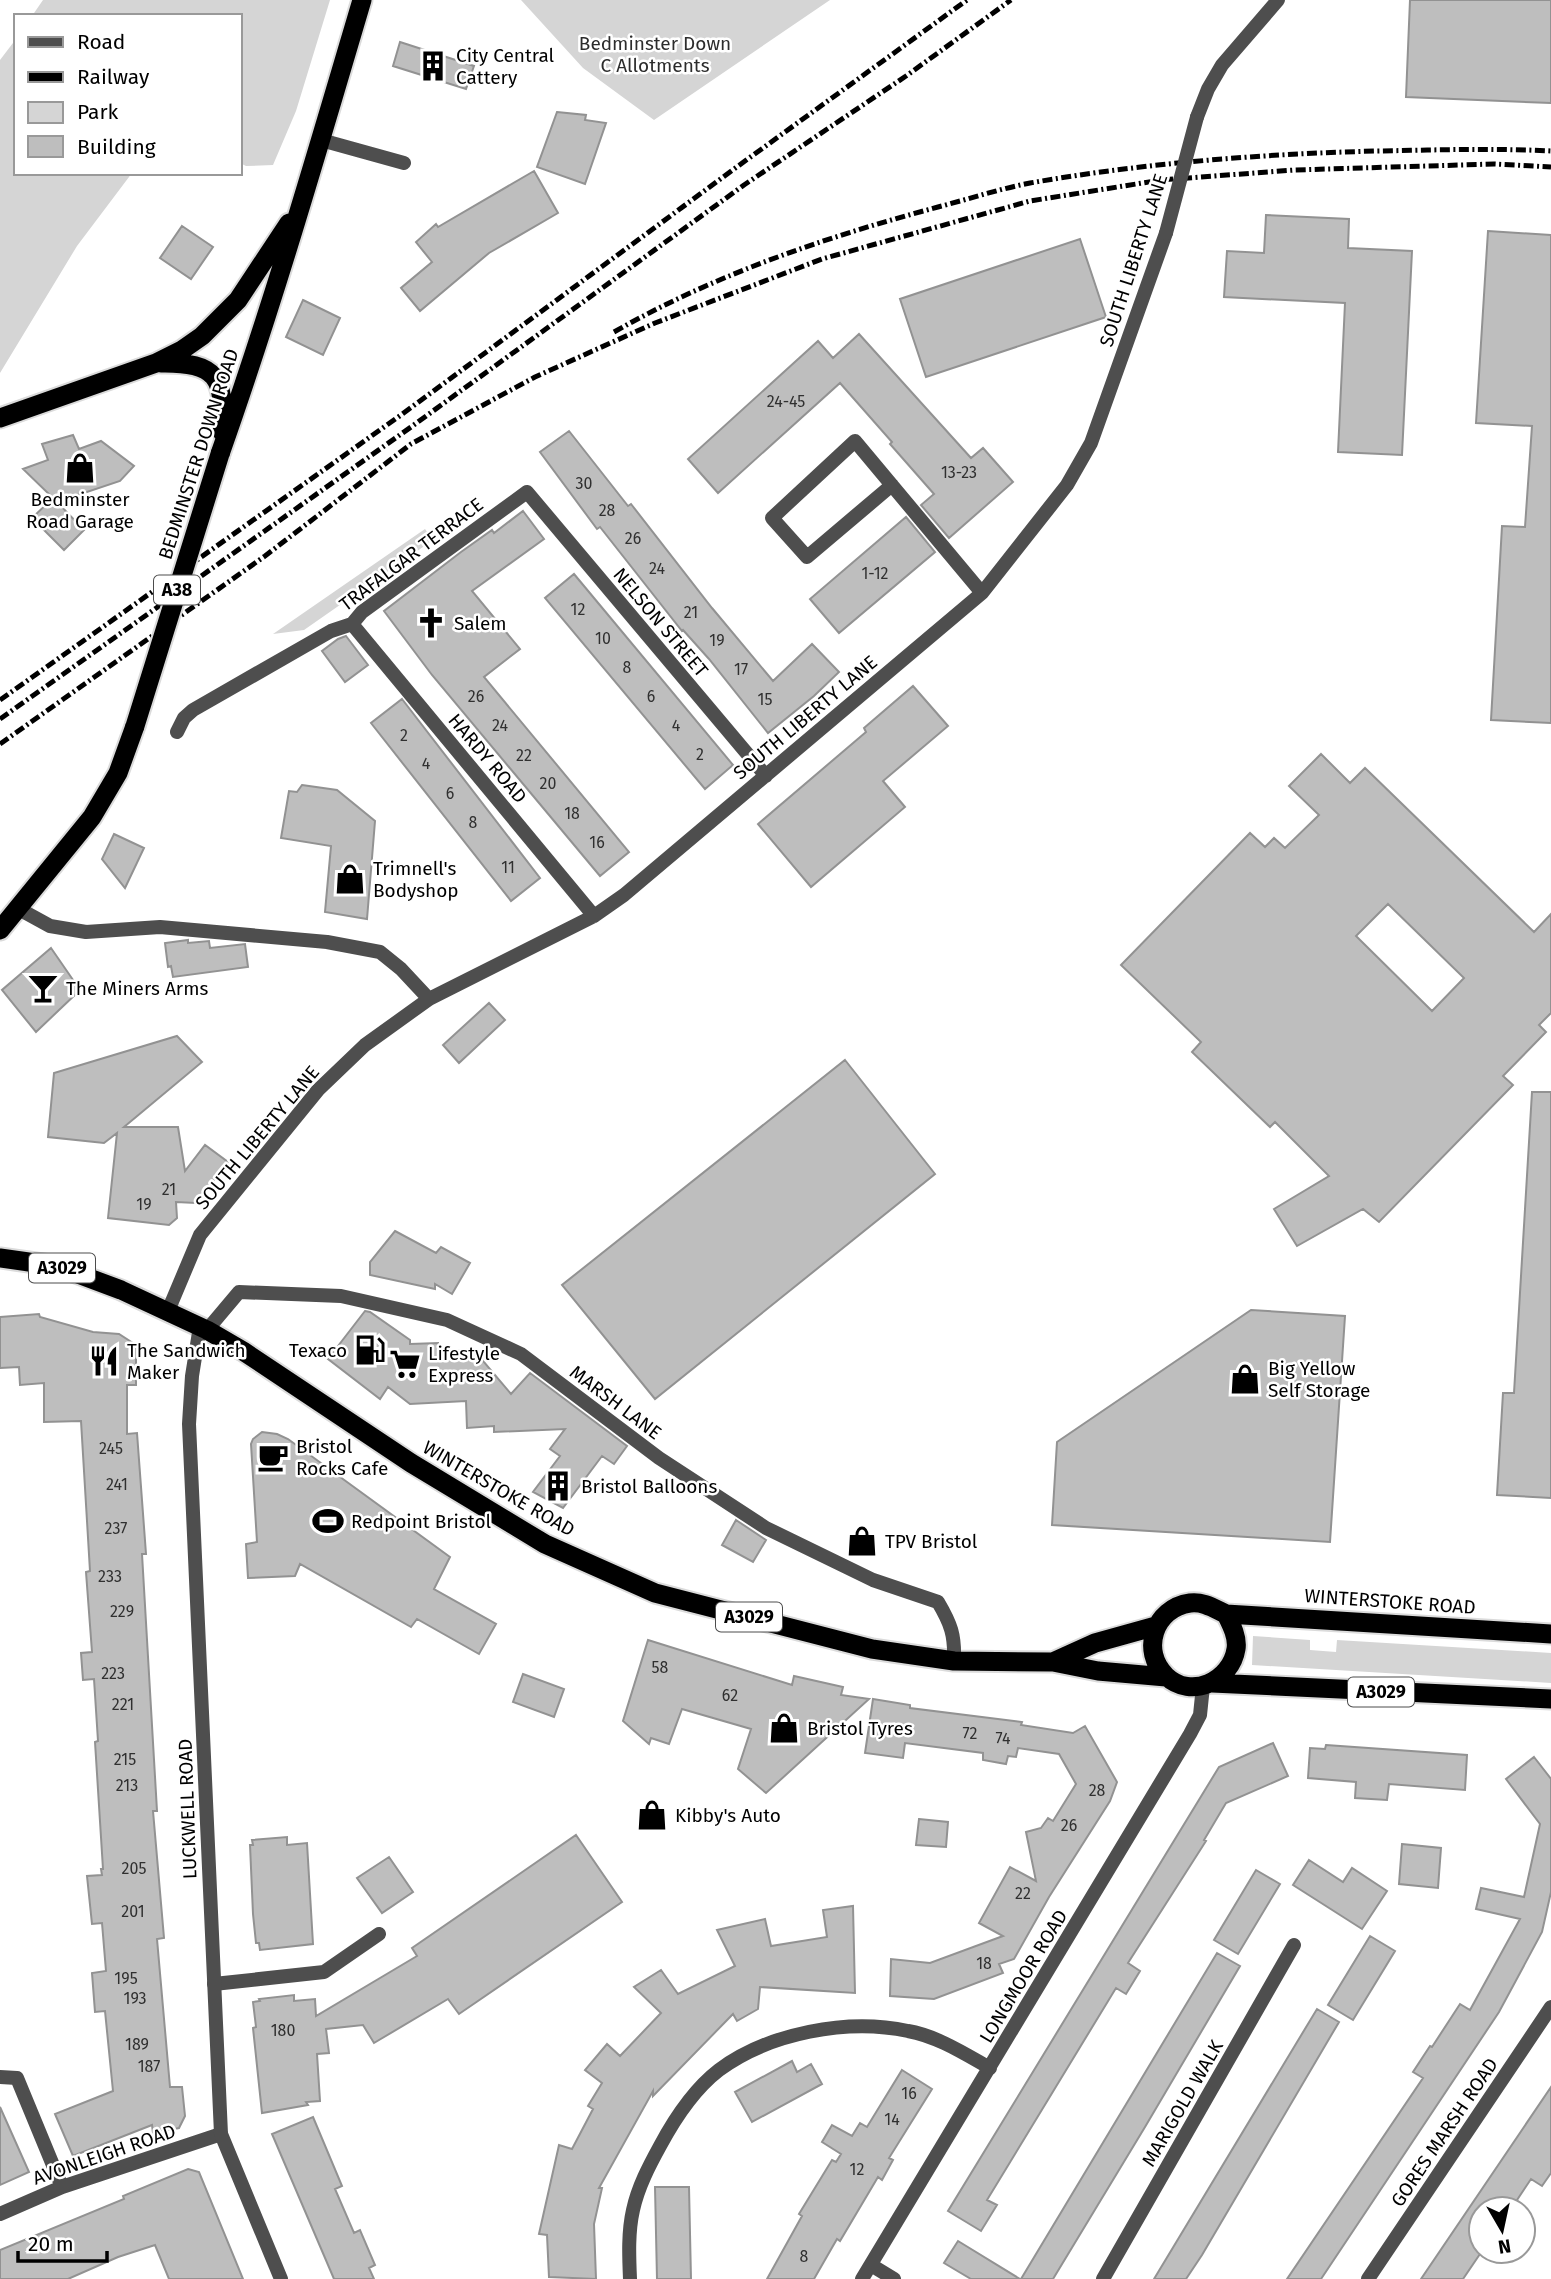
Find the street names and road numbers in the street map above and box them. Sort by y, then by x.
street label: SOUTH LIBERTY LANE [1095,171,1172,350]
street label: BEDMINSTER DOWN ROAD [154,346,243,562]
street label: TRAFALGAR TERRACE [335,493,488,616]
street label: NELSON STREET [608,563,713,682]
road number: A38 [154,576,200,604]
street label: SOUTH LIBERTY LANE [729,651,882,784]
street label: HARDY ROAD [444,709,532,808]
street label: SOUTH LIBERTY LANE [191,1061,324,1214]
road number: A3029 [29,1254,95,1282]
street label: MARSH LANE [565,1360,666,1444]
street label: WINTERSTOKE ROAD [419,1436,579,1541]
street label: WINTERSTOKE ROAD [1304,1584,1476,1619]
road number: A3029 [716,1602,782,1632]
road number: A3029 [1348,1678,1414,1707]
street label: LUCKWELL ROAD [174,1738,201,1880]
street label: LONGMOOR ROAD [975,1905,1072,2047]
street label: MARIGOLD WALK [1137,2035,1228,2170]
street label: GORES MARSH ROAD [1386,2053,1503,2211]
street label: AVONLEIGH ROAD [30,2119,179,2190]

